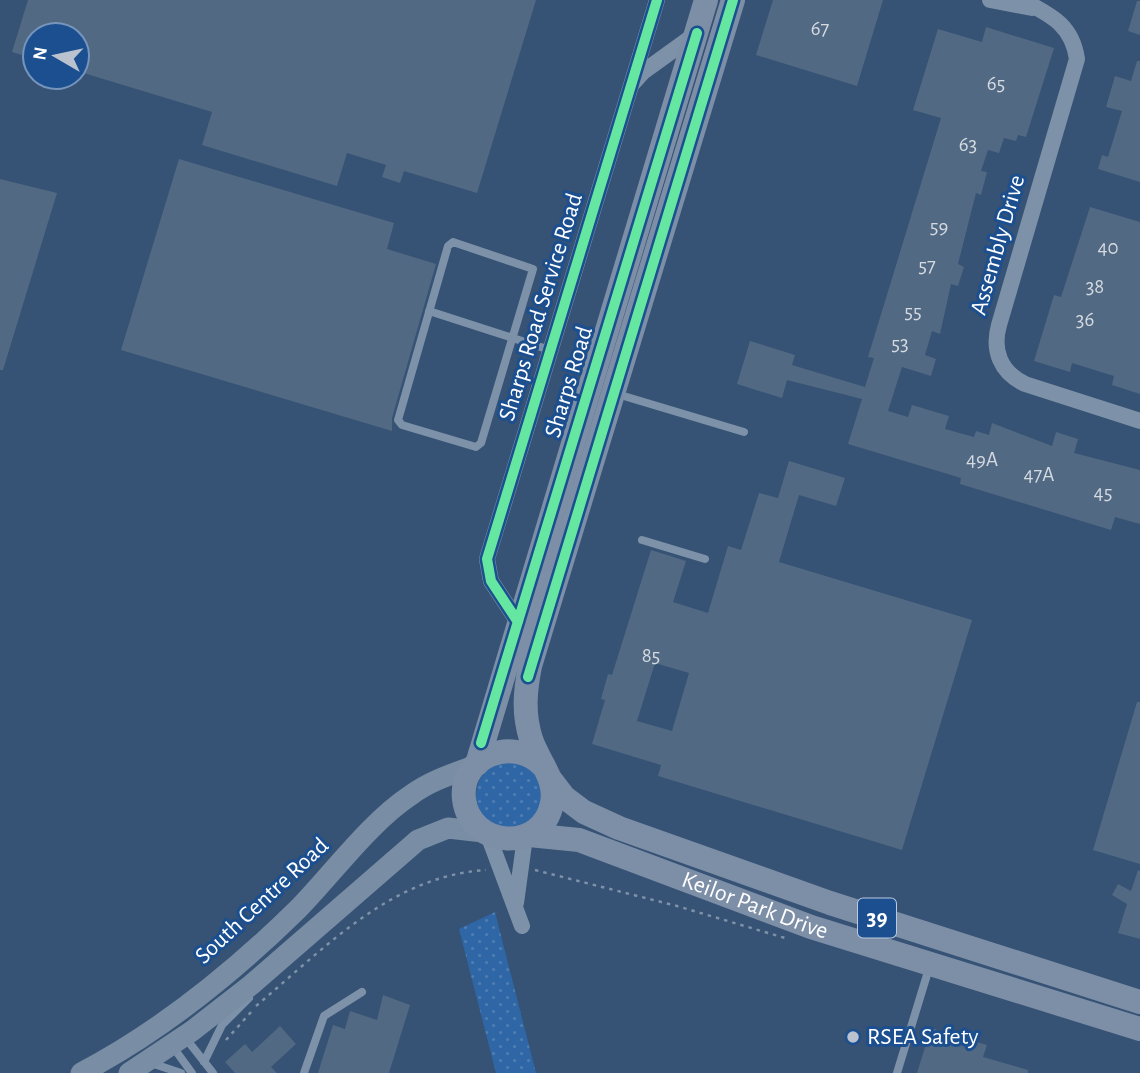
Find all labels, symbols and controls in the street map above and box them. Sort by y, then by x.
house number: 67 [811,18,830,39]
north arrow [21,21,91,91]
text: N [30,46,51,62]
house number: 65 [987,73,1005,94]
house number: 63 [959,134,977,155]
street label: Assembly Drive [967,172,1029,318]
street label: Sharps Road Service Road [493,190,589,424]
house number: 59 [930,216,948,237]
house number: 40 [1097,237,1119,258]
house number: 57 [918,255,936,276]
house number: 38 [1086,276,1104,297]
house number: 55 [904,301,922,322]
house number: 36 [1076,309,1094,330]
street label: Sharps Road [538,323,600,441]
house number: 53 [891,333,909,354]
house number: 49A [966,449,998,470]
house number: 47A [1024,464,1055,485]
house number: 45 [1094,482,1112,503]
house number: 85 [642,645,660,666]
street label: South Centre Road [191,833,333,969]
street label: Keilor Park Drive [678,868,831,944]
road number: 39 [858,898,896,937]
place label: RSEA Safety [867,1025,979,1049]
marker: RSEA Safety [845,1029,861,1045]

